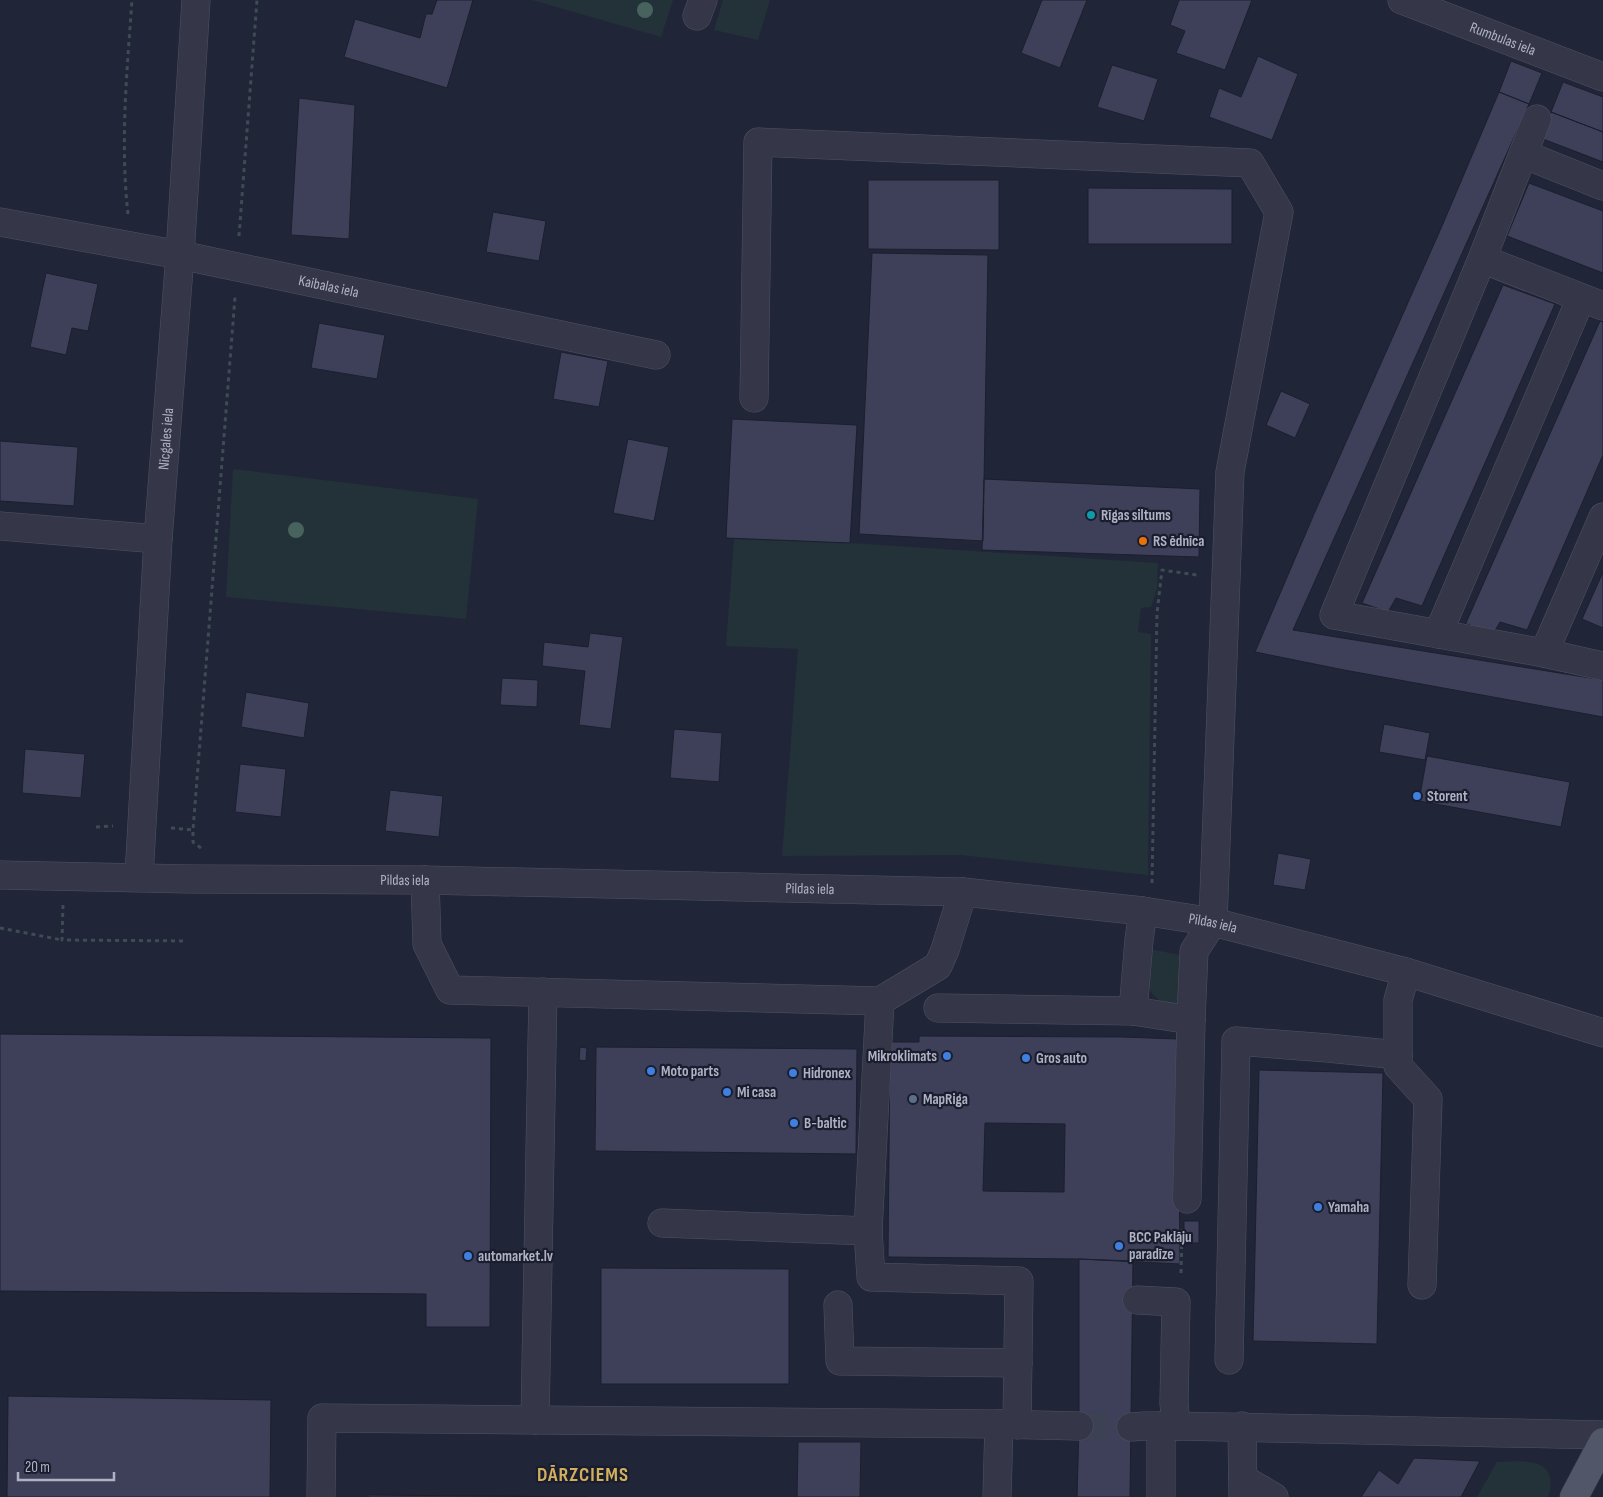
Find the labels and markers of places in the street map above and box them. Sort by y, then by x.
place label: Rīgas siltums [1101,506,1171,525]
marker: Rīgas siltums [1085,509,1097,521]
place label: RS ēdnīca [1153,532,1204,551]
marker: RS ēdnīca [1137,535,1149,547]
place label: Storent [1427,787,1468,806]
marker: Storent [1411,790,1423,802]
place label: Mikroklimats [868,1047,937,1066]
place label: Gros auto [1036,1049,1087,1068]
marker: Mikroklimats [941,1050,953,1062]
marker: Gros auto [1020,1052,1032,1064]
place label: Moto parts [661,1062,719,1081]
place label: Hidronex [803,1064,851,1083]
marker: Moto parts [645,1065,657,1077]
marker: Hidronex [787,1067,799,1079]
place label: Mi casa [737,1083,776,1102]
marker: Mi casa [721,1086,733,1098]
place label: MapRiga [923,1090,968,1109]
marker: MapRiga [907,1093,919,1105]
place label: B-baltic [804,1114,847,1133]
marker: B-baltic [788,1117,800,1129]
place label: Yamaha [1328,1198,1369,1217]
marker: Yamaha [1312,1201,1324,1213]
place label: BCC Paklāju paradīze [1129,1228,1192,1264]
marker: BCC Paklāju paradīze [1113,1240,1125,1252]
place label: automarket.lv [478,1247,554,1266]
marker: automarket.lv [462,1250,474,1262]

